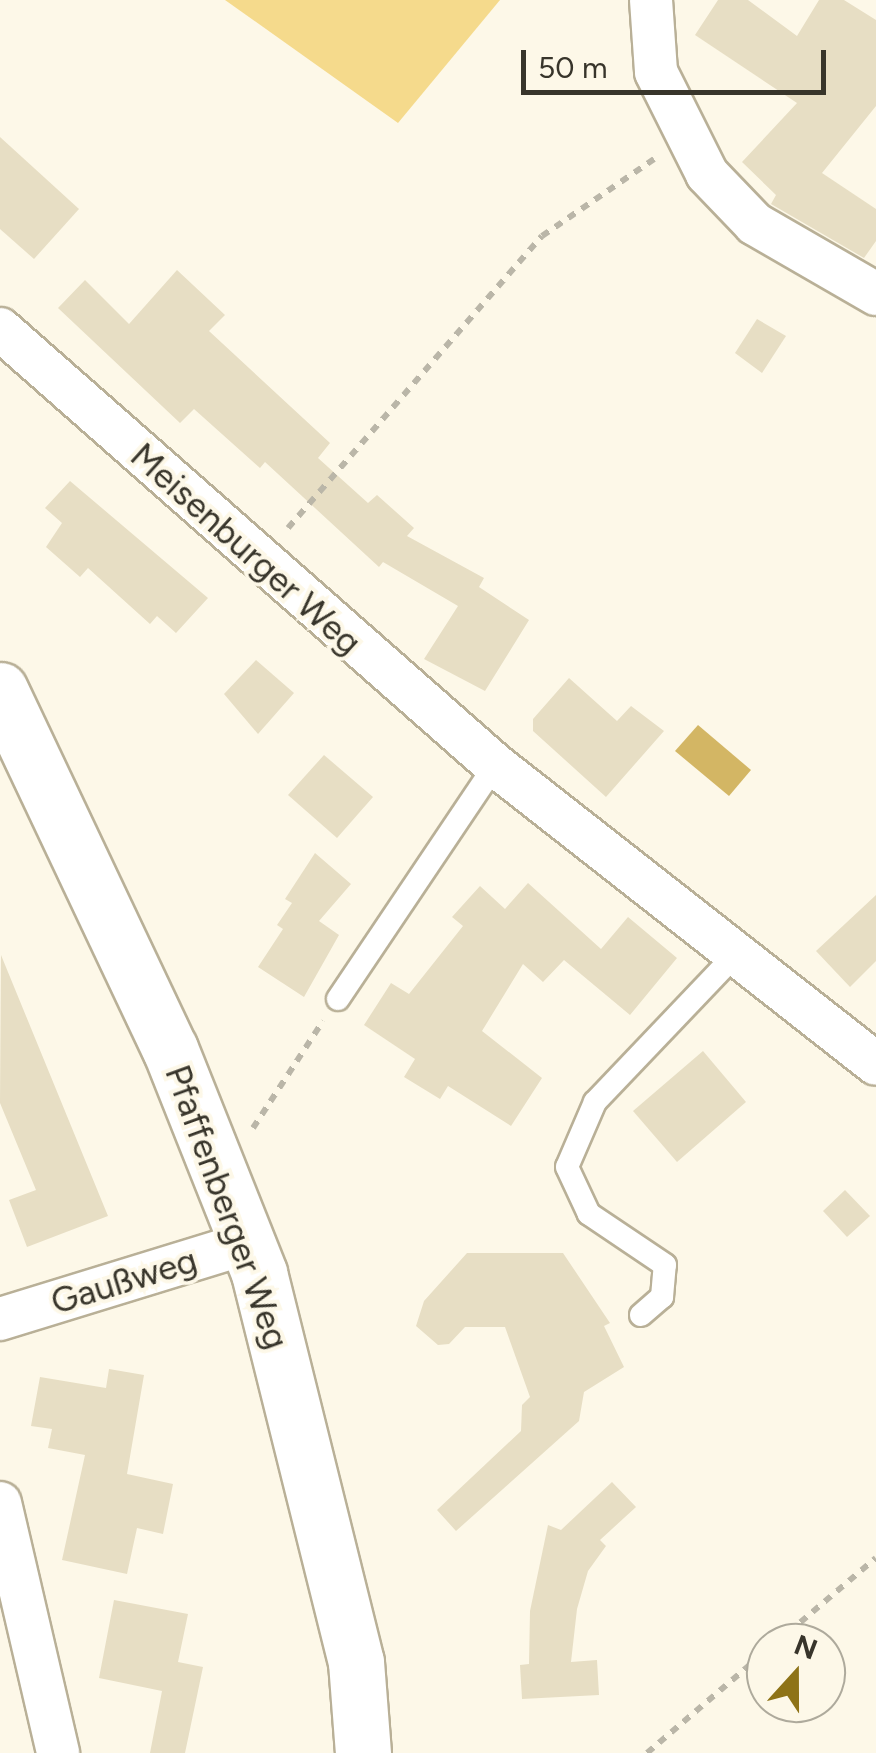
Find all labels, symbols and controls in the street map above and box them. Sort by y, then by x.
scale bar [526,30,831,92]
text: 50 m [538,49,607,86]
street label: Meisenburger Weg [122,434,370,664]
street label: Pfaffenberger Weg [156,1059,298,1355]
street label: Gaußweg [46,1239,202,1323]
north arrow [746,1623,846,1723]
text: N [790,1627,822,1667]

